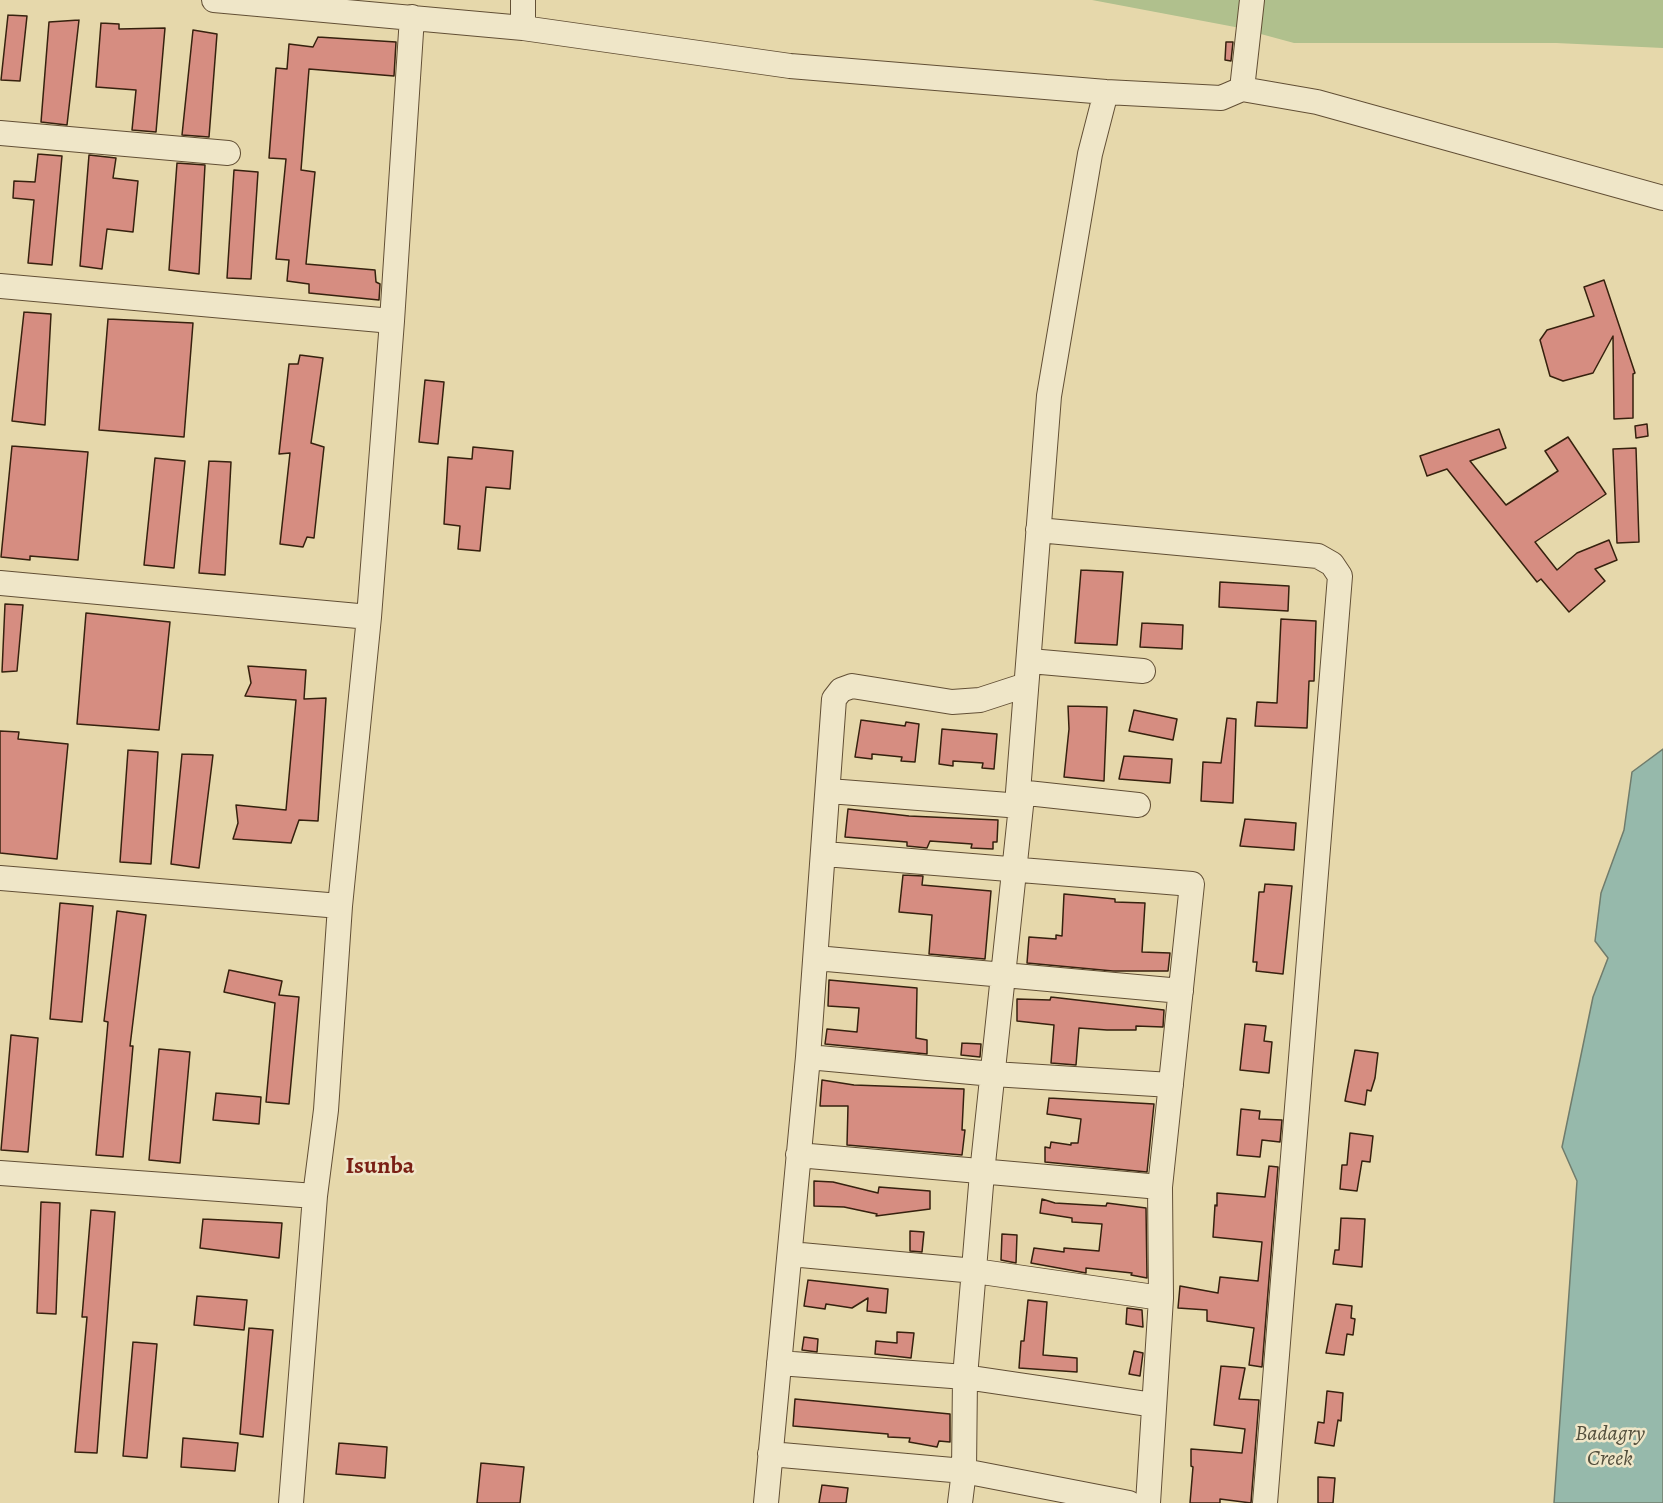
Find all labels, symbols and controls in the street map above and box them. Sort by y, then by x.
district label: Isunba [346,1153,414,1181]
water label: Badagry Creek [1575,1422,1645,1474]

